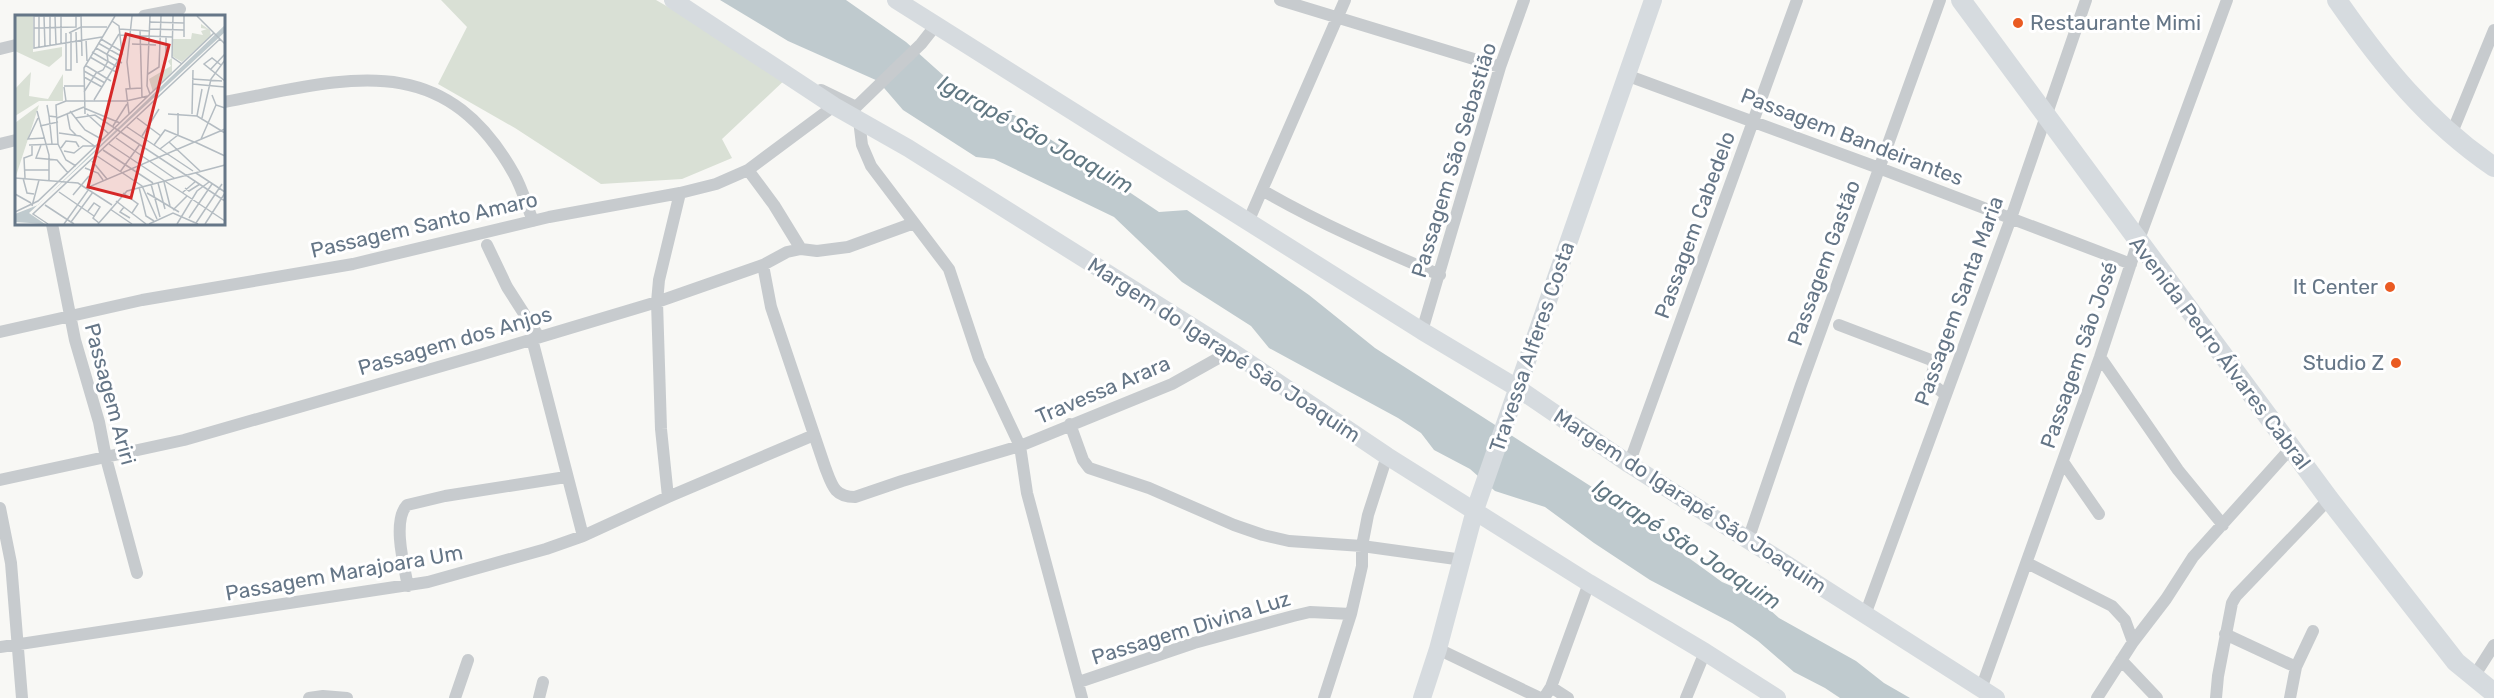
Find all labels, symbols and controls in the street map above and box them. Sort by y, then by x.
place label: Restaurante Mimi [2030,10,2201,35]
inset map [15,15,225,225]
marker: Restaurante Mimi [2011,16,2025,30]
street label: Passagem São Sebastião [1406,39,1501,280]
water label: Igarapé São Joaquim [933,69,1138,199]
street label: Passagem Bandeirantes [1737,83,1967,191]
street label: Passagem Cabedelo [1649,128,1740,322]
street label: Passagem Gastão [1782,177,1865,349]
street label: Passagem Santo Amaro [308,186,540,263]
street label: Passagem Santa Maria [1909,193,2008,409]
street label: Avenida Pedro Álvares Cabral [2125,231,2316,474]
street label: Travessa Alferes Costa [1484,238,1579,455]
street label: Margem do Igarapé São Joaquim [1083,252,1365,447]
street label: Passagem São José [2035,258,2122,451]
place label: It Center [2293,274,2378,299]
marker: It Center [2383,280,2397,294]
street label: Passagem dos Anjos [355,301,555,380]
street label: Passagem Ariri [80,320,141,467]
street label: Travessa Arara [1032,350,1174,429]
place label: Studio Z [2303,350,2384,375]
marker: Studio Z [2389,356,2403,370]
street label: Margem do Igarapé São Joaquim [1549,403,1831,599]
water label: Igarapé São Joaquim [1588,473,1786,615]
street label: Passagem Marajoara Um [223,539,465,606]
street label: Passagem Divina Luz [1088,585,1293,670]

